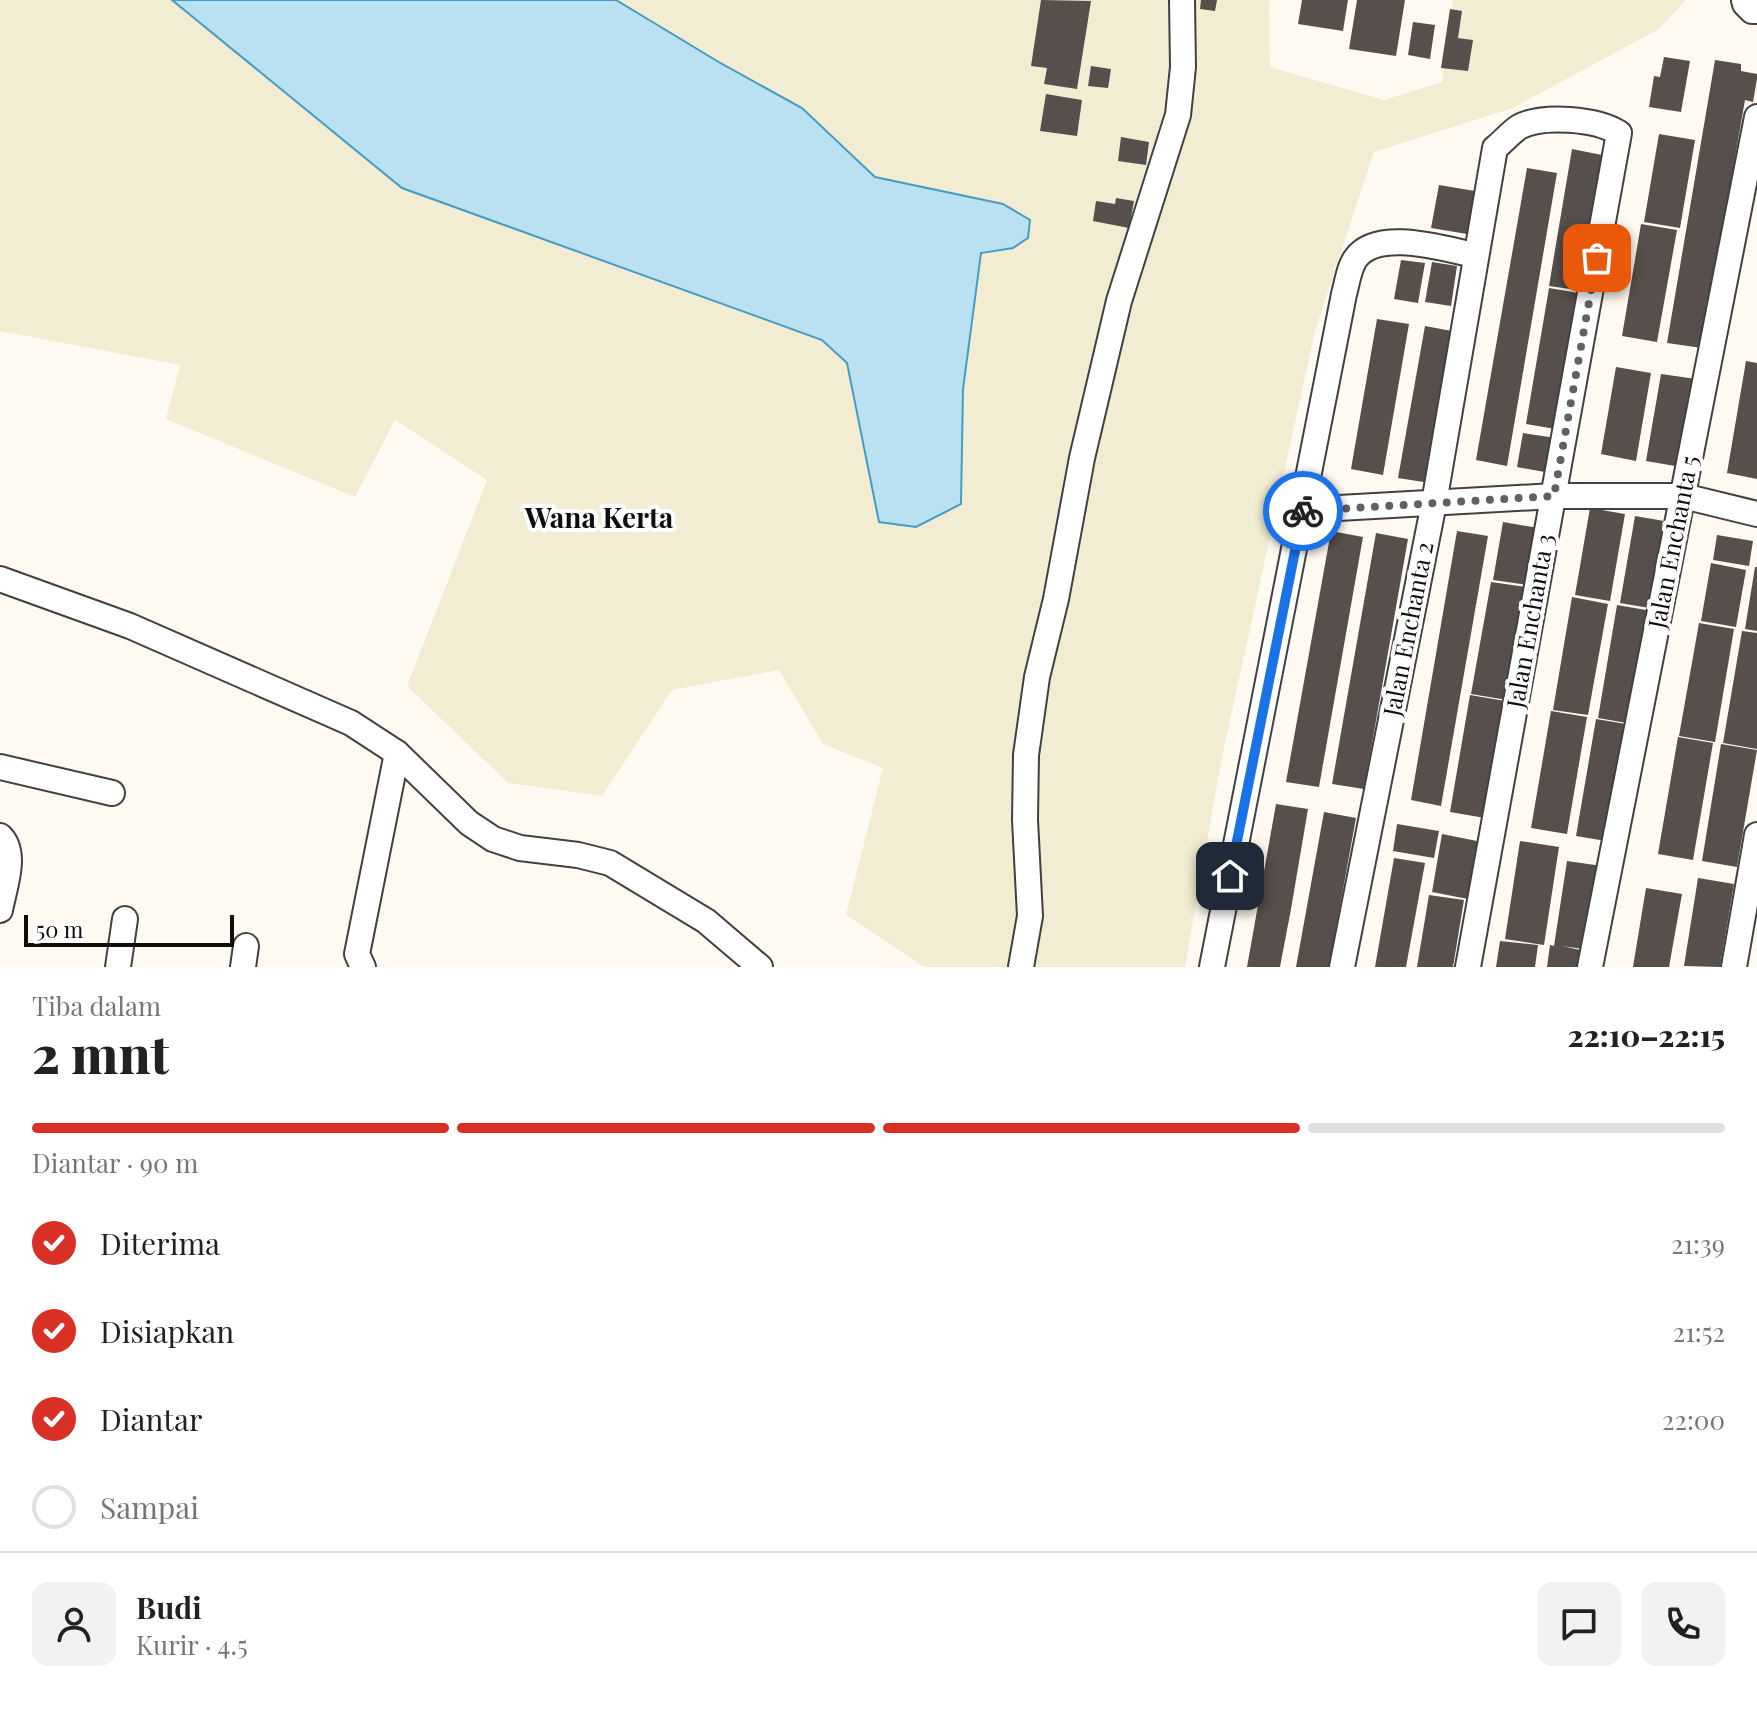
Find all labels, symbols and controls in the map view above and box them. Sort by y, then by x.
pin [1563,224,1631,292]
icon: bag [1575,236,1619,280]
street label: Jalan Enchanta 5 [1639,452,1704,632]
courier [1263,471,1343,551]
icon: bike [1281,489,1325,533]
district label: Wana Kerta [524,498,674,535]
street label: Jalan Enchanta 3 [1498,531,1560,711]
street label: Jalan Enchanta 2 [1374,539,1440,720]
pin [1196,842,1264,910]
icon: home [1208,854,1252,898]
scale bar [24,911,234,947]
text: 50 m [36,914,83,944]
text: Tiba dalam [32,988,161,1023]
text: 22:10–22:15 [1568,1015,1725,1055]
text: 2 mnt [32,1018,169,1087]
text: Diantar · 90 m [32,1145,198,1180]
icon: check [32,1221,76,1265]
text: Diterima [100,1223,220,1263]
text: 21:39 [1671,1226,1725,1261]
icon: check [32,1309,76,1353]
text: Disiapkan [100,1311,234,1351]
text: 21:52 [1673,1314,1725,1349]
icon: check [32,1397,76,1441]
text: Diantar [100,1399,202,1439]
text: 22:00 [1662,1402,1725,1437]
text: Sampai [100,1487,199,1527]
button: person [32,1582,116,1666]
button: chat [1537,1582,1621,1666]
button: phone [1641,1582,1725,1666]
text: Budi [136,1587,202,1627]
text: Kurir · 4.5 [136,1627,248,1662]

